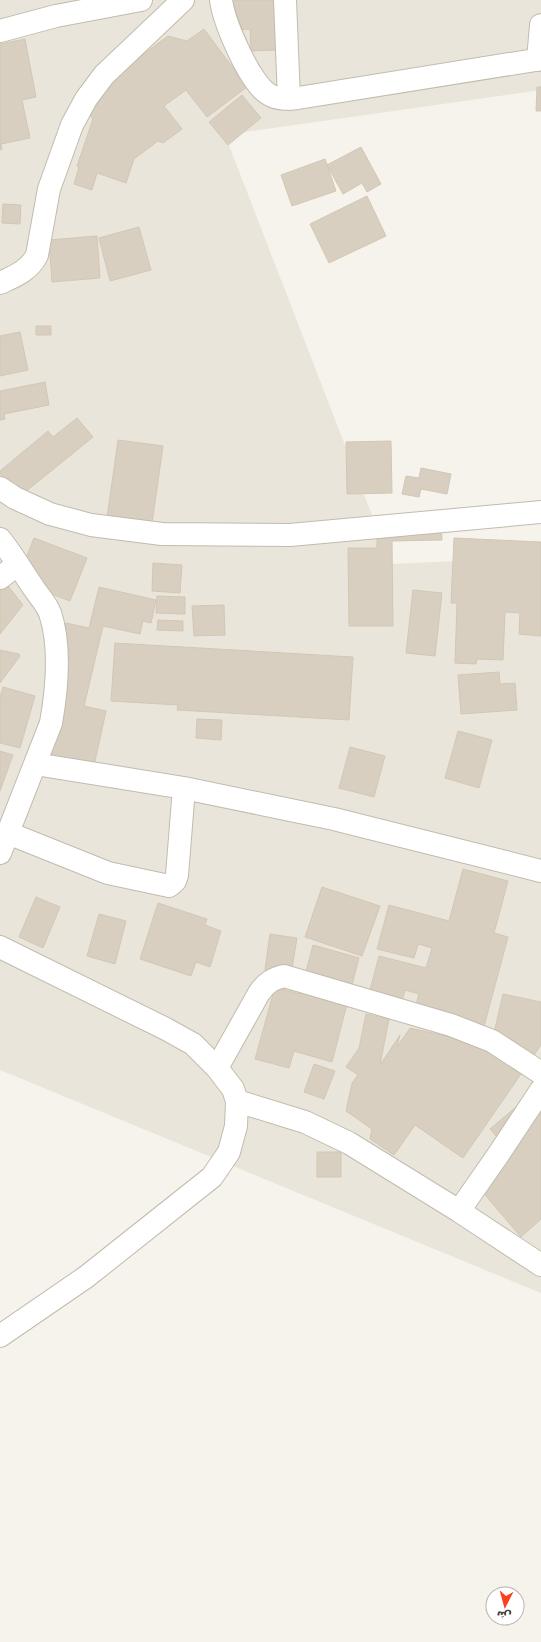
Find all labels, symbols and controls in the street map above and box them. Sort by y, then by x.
north arrow [485,1586,525,1626]
text: ش [496,1608,512,1623]

